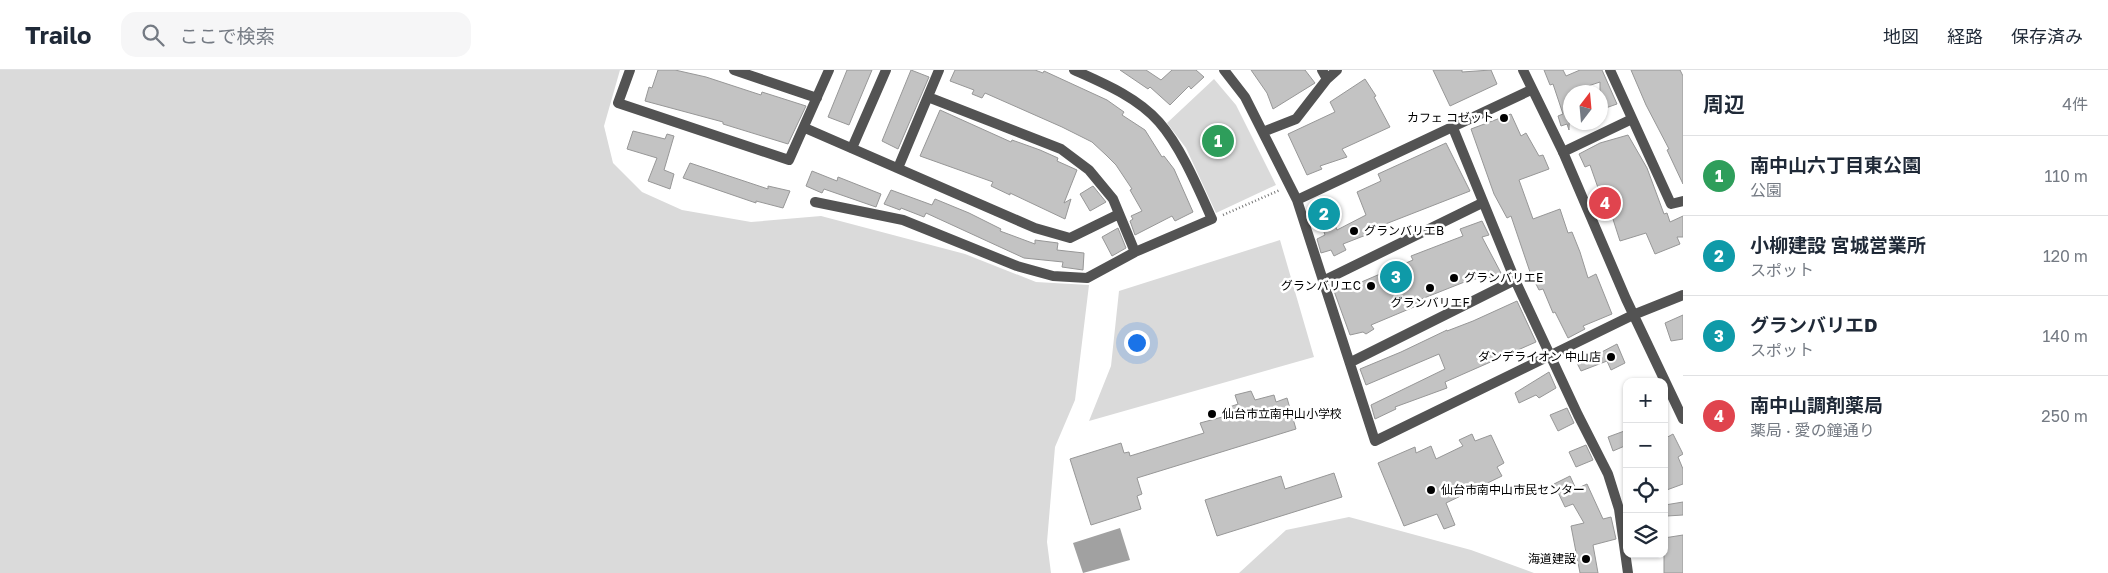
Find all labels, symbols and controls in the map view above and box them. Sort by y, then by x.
search box [121,12,471,57]
text: Trailo [25,20,91,49]
icon: search [139,21,167,49]
text: ここで検索 [179,24,274,47]
text: 地図 [1883,25,1919,47]
text: 経路 [1947,25,1983,47]
text: 保存済み [2011,25,2083,47]
north arrow [1563,85,1608,130]
text: 周辺 [1703,91,1745,117]
text: 4件 [2062,94,2088,114]
place label: カフェ コゼット [1407,110,1494,125]
marker: カフェ コゼット [1498,112,1510,124]
pin: 1 [1202,122,1234,160]
text: 南中山六丁目東公園 [1750,153,1921,176]
text: 1 [1715,166,1723,186]
text: 110 m [2044,166,2088,186]
text: 公園 [1750,180,1782,200]
pin: 4 [1589,184,1621,222]
pin: 2 [1308,195,1340,233]
place label: グランバリエB [1364,223,1444,238]
marker: グランバリエB [1348,225,1360,237]
text: 小柳建設 宮城営業所 [1750,233,1926,256]
text: 2 [1714,246,1724,266]
text: 120 m [2043,246,2088,266]
pin: 3 [1380,258,1412,296]
text: スポット [1750,260,1814,280]
place label: グランバリエE [1464,270,1543,285]
marker: グランバリエE [1448,272,1460,284]
place label: グランバリエC [1281,278,1361,293]
marker: グランバリエC [1365,280,1377,292]
marker: グランバリエF [1424,282,1436,294]
place label: グランバリエF [1390,295,1470,310]
text: グランバリエD [1750,313,1878,336]
text: 3 [1714,326,1724,346]
text: 140 m [2042,326,2088,346]
your location [1124,330,1150,356]
text: スポット [1750,340,1814,360]
place label: ダンデライオン 中山店 [1478,349,1601,364]
marker: ダンデライオン 中山店 [1605,351,1617,363]
map controls [1623,378,1668,558]
button: + [1623,378,1668,423]
text: 南中山調剤薬局 [1750,393,1883,416]
place label: 仙台市立南中山小学校 [1222,406,1342,421]
text: 4 [1714,406,1724,426]
text: 250 m [2041,406,2088,426]
marker: 仙台市立南中山小学校 [1206,408,1218,420]
text: 薬局 · 愛の鐘通り [1750,420,1875,440]
button: − [1623,423,1668,468]
button: locate [1623,468,1668,513]
place label: 仙台市南中山市民センター [1441,482,1585,497]
marker: 仙台市南中山市民センター [1425,484,1437,496]
button: layers [1623,513,1668,558]
place label: 海道建設 [1528,551,1576,566]
marker: 海道建設 [1580,553,1592,565]

